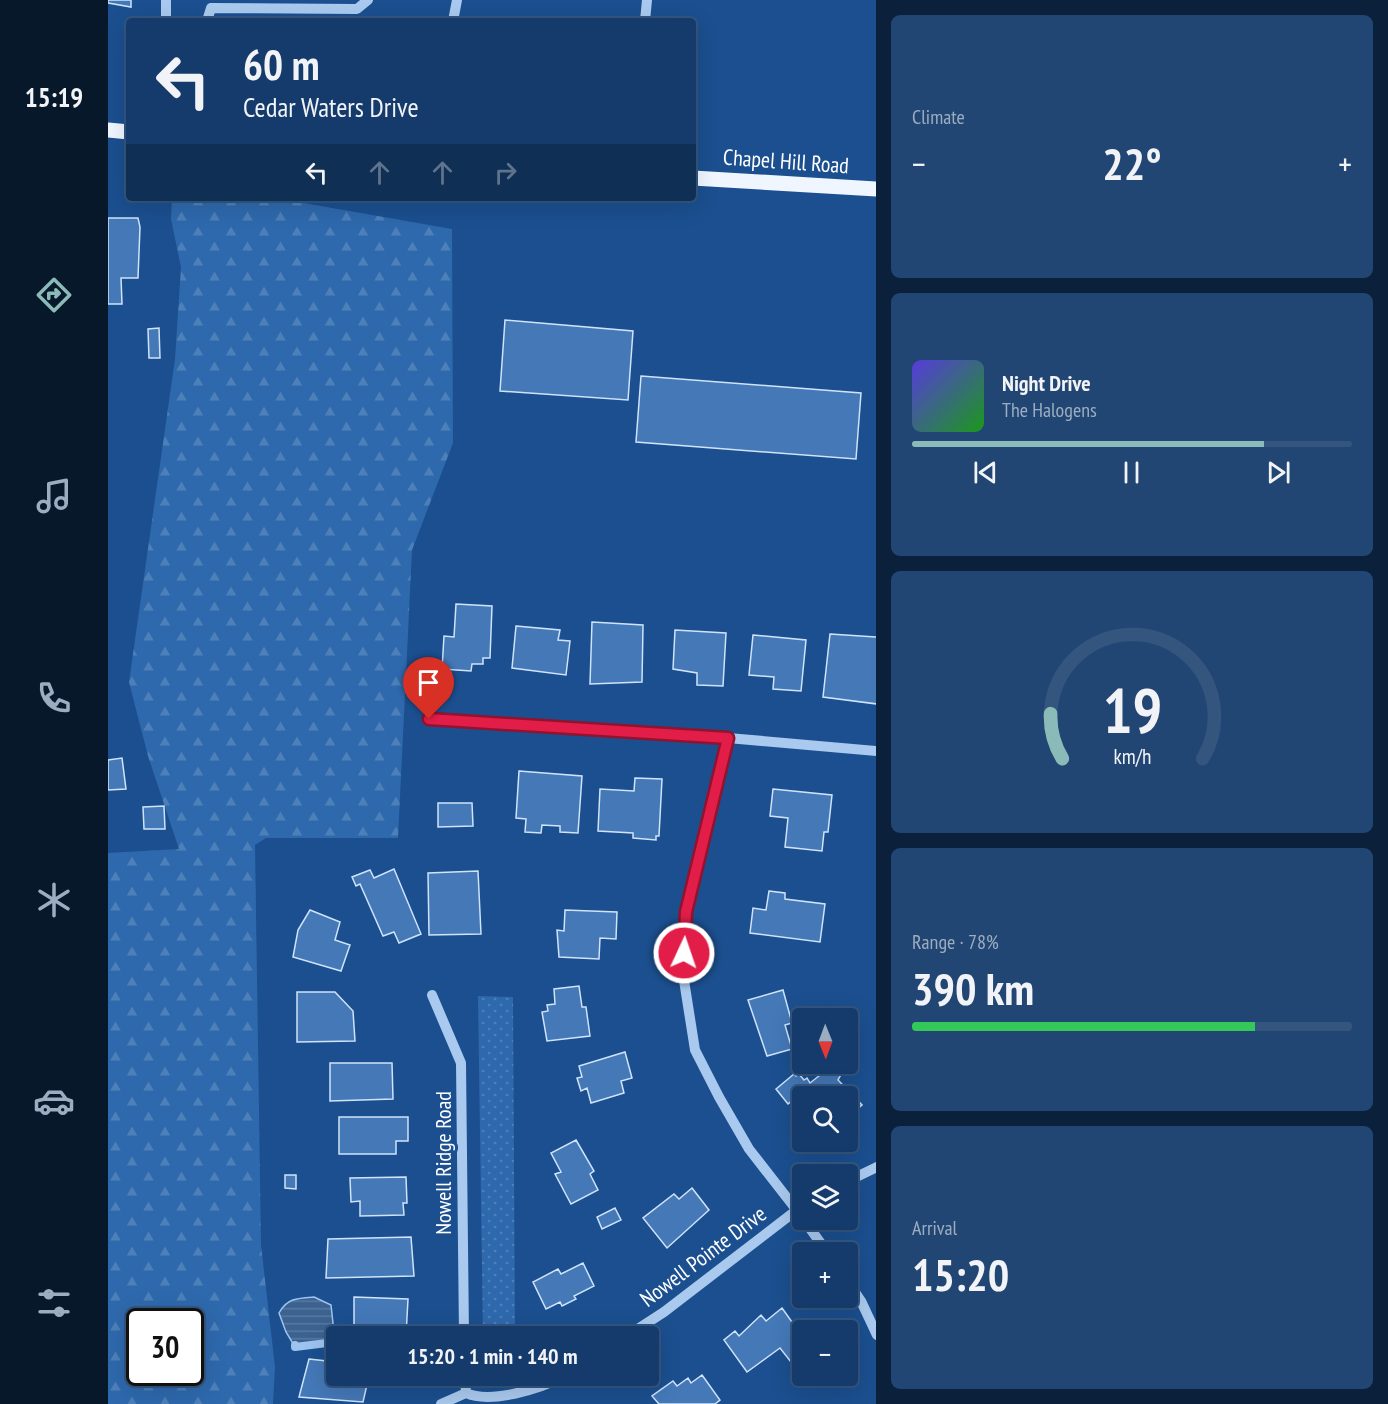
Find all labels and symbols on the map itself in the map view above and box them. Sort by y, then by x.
street label: Chapel Hill Road [722,143,850,179]
pin [403,657,454,719]
position arrow [652,921,716,985]
north arrow [792,1008,858,1074]
street label: Nowell Ridge Road [429,1091,457,1235]
street label: Nowell Pointe Drive [634,1199,772,1313]
speed limit sign: 30 [126,1308,204,1386]

